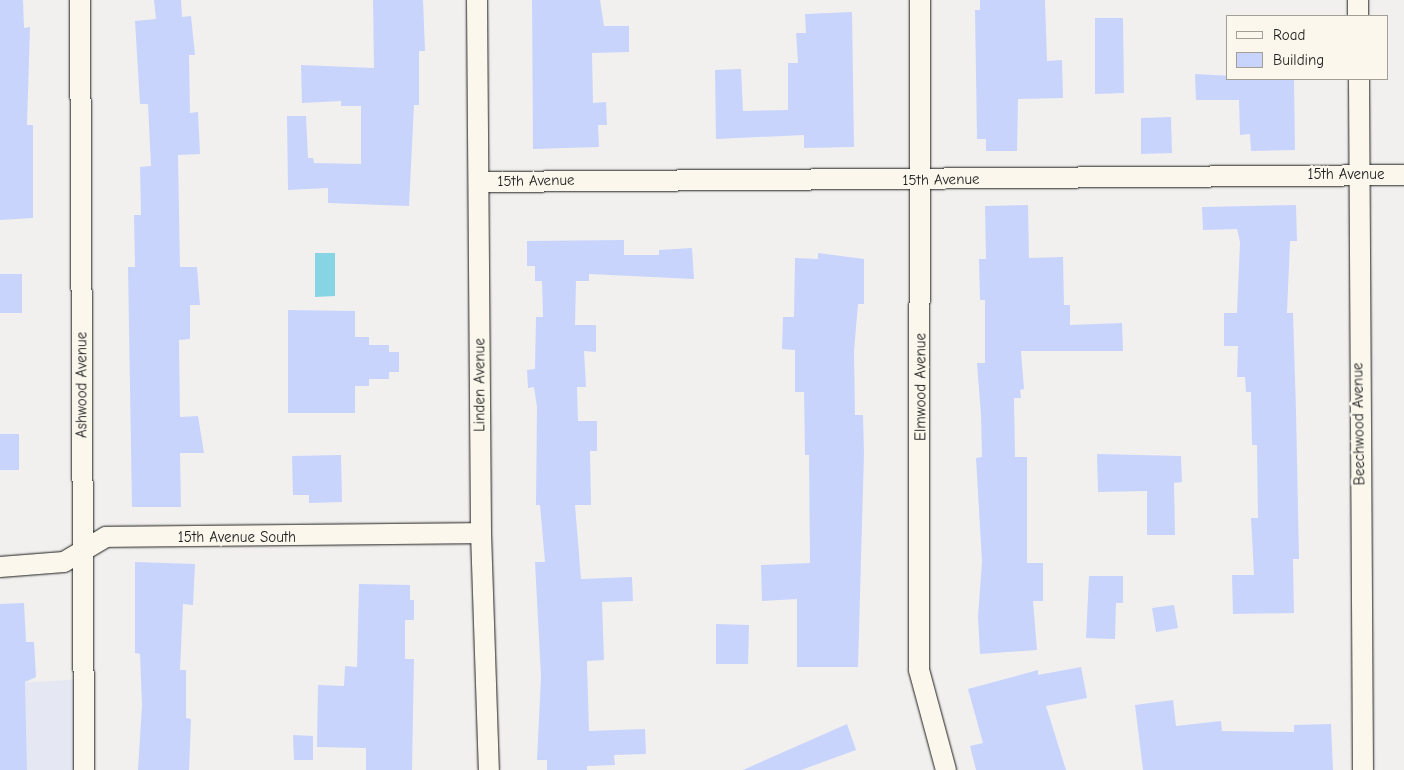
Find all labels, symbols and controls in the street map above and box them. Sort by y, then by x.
legend [1226,15,1389,80]
text: Road [1273,26,1305,44]
text: Building [1273,51,1324,69]
street label: 15th Avenue [1307,166,1385,184]
street label: 15th Avenue [902,170,980,190]
street label: 15th Avenue [497,171,575,191]
street label: Ashwood Avenue [73,332,91,438]
street label: Elmwood Avenue [912,333,930,441]
street label: Linden Avenue [471,338,489,432]
street label: Beechwood Avenue [1349,362,1369,486]
street label: 15th Avenue South [178,529,296,547]

